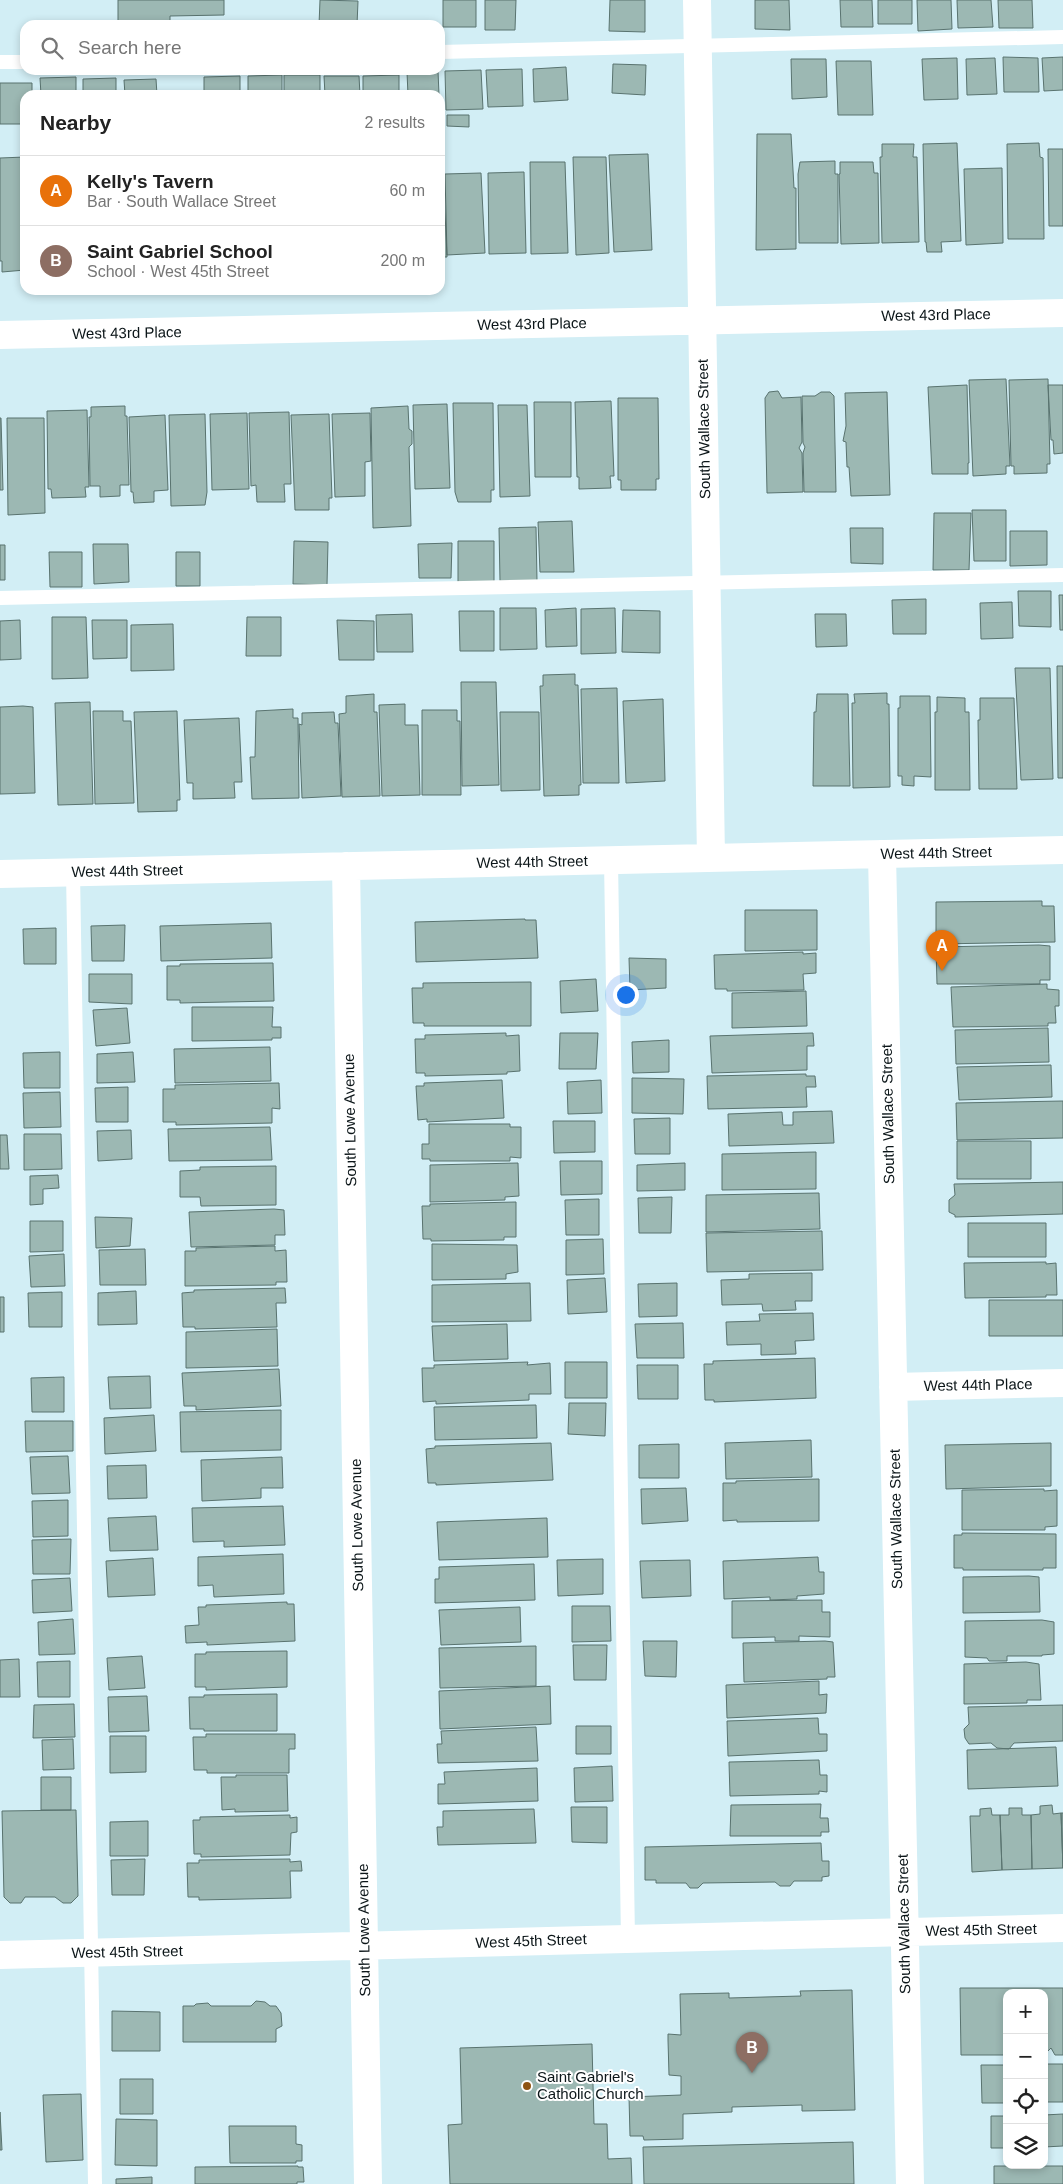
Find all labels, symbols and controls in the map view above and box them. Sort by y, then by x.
search box [20,20,445,75]
icon: search [38,34,66,62]
text: Search here [78,37,182,58]
text: Nearby [40,111,111,134]
text: 2 results [365,114,425,131]
text: Kelly's Tavern [87,171,214,192]
text: A [50,182,62,199]
text: 60 m [389,182,425,199]
text: Bar · South Wallace Street [87,193,276,210]
text: Saint Gabriel School [87,241,273,262]
text: B [50,252,62,269]
text: 200 m [381,252,425,269]
text: School · West 45th Street [87,263,269,280]
street label: West 43rd Place [881,305,991,324]
street label: West 43rd Place [477,314,587,333]
street label: West 43rd Place [72,323,182,342]
street label: South Wallace Street [694,358,713,499]
street label: West 44th Street [880,843,993,862]
street label: West 44th Street [476,852,589,871]
street label: West 44th Street [71,861,184,880]
pin: A [926,930,958,971]
your location [613,982,639,1008]
street label: South Wallace Street [878,1043,897,1184]
street label: South Lowe Avenue [340,1053,359,1187]
street label: West 44th Place [923,1375,1033,1394]
street label: South Wallace Street [886,1448,905,1589]
street label: South Lowe Avenue [347,1458,366,1592]
street label: South Wallace Street [894,1853,913,1994]
street label: South Lowe Avenue [354,1863,373,1997]
street label: West 45th Street [925,1920,1038,1939]
street label: West 45th Street [475,1930,588,1951]
street label: West 45th Street [71,1942,184,1961]
map controls [1003,1989,1048,2169]
button: + [1003,1989,1048,2034]
pin: B [736,2032,768,2073]
button: − [1003,2034,1048,2079]
place label: Saint Gabriel's Catholic Church [537,2068,644,2102]
button: locate [1003,2079,1048,2124]
marker: Saint Gabriel's Catholic Church [521,2080,533,2092]
button: layers [1003,2124,1048,2169]

